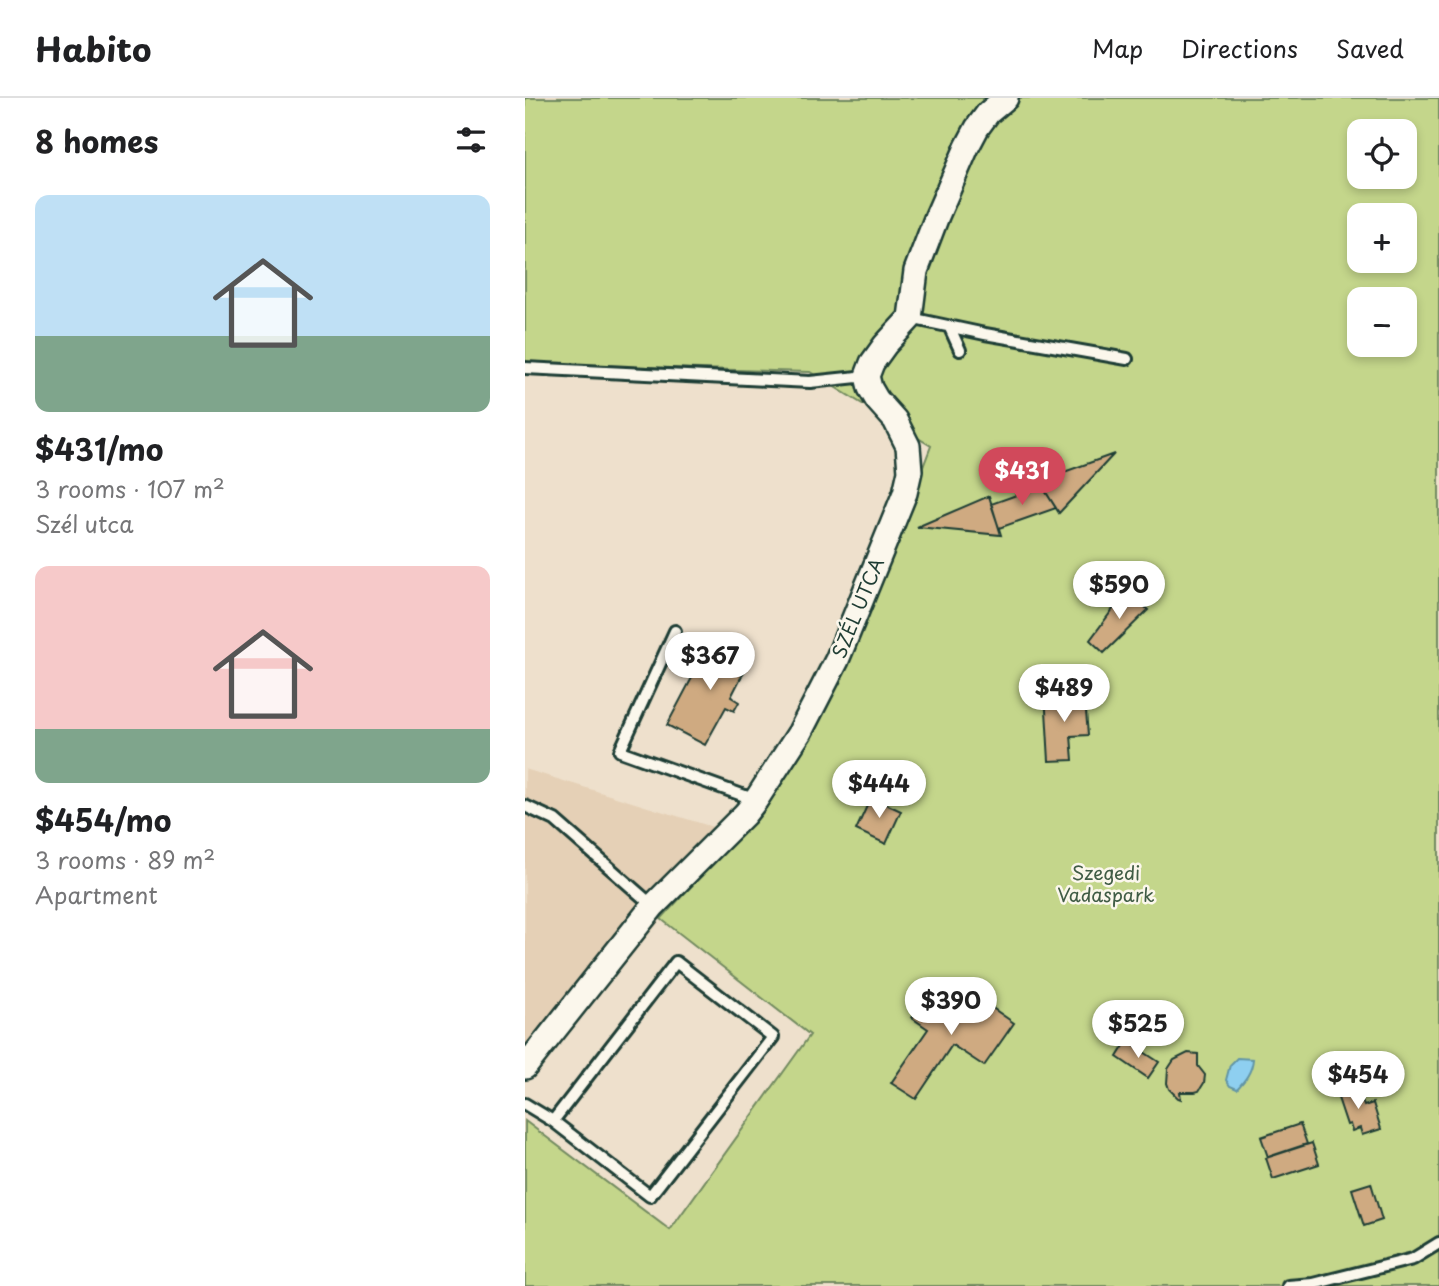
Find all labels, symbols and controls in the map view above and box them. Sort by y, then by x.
text: Habito [35,23,151,73]
text: Map [1092,30,1143,66]
text: Directions [1181,30,1298,66]
text: Saved [1336,30,1404,66]
text: 8 homes [35,118,158,163]
map controls [1347,119,1417,357]
button: locate [1347,119,1417,189]
icon: filters [452,121,490,159]
button: + [1347,203,1417,273]
icon: home [200,240,326,366]
button: − [1347,287,1417,357]
text: $431/mo [35,426,163,471]
pin: $431 [981,448,1063,507]
text: $431 [995,452,1049,487]
text: 3 rooms · 107 m² [35,471,225,506]
text: Szél utca [35,506,134,541]
street label: SZÉL UTCA [824,553,890,662]
pin: $590 [1078,561,1160,621]
text: $590 [1089,566,1149,601]
icon: home [200,611,326,737]
pin: $367 [669,632,751,692]
text: $367 [681,637,739,672]
pin: $489 [1023,664,1105,724]
text: $489 [1035,669,1093,704]
pin: $444 [838,760,920,820]
text: $444 [848,765,910,800]
text: $454/mo [35,797,171,842]
text: 3 rooms · 89 m² [35,842,215,877]
park label: Szegedi Vadaspark [1057,858,1155,908]
text: Apartment [35,877,158,912]
pin: $390 [910,978,992,1037]
text: $390 [921,982,981,1017]
pin: $525 [1097,1000,1179,1060]
text: $525 [1108,1005,1168,1040]
pin: $454 [1317,1052,1399,1111]
text: $454 [1328,1056,1388,1091]

